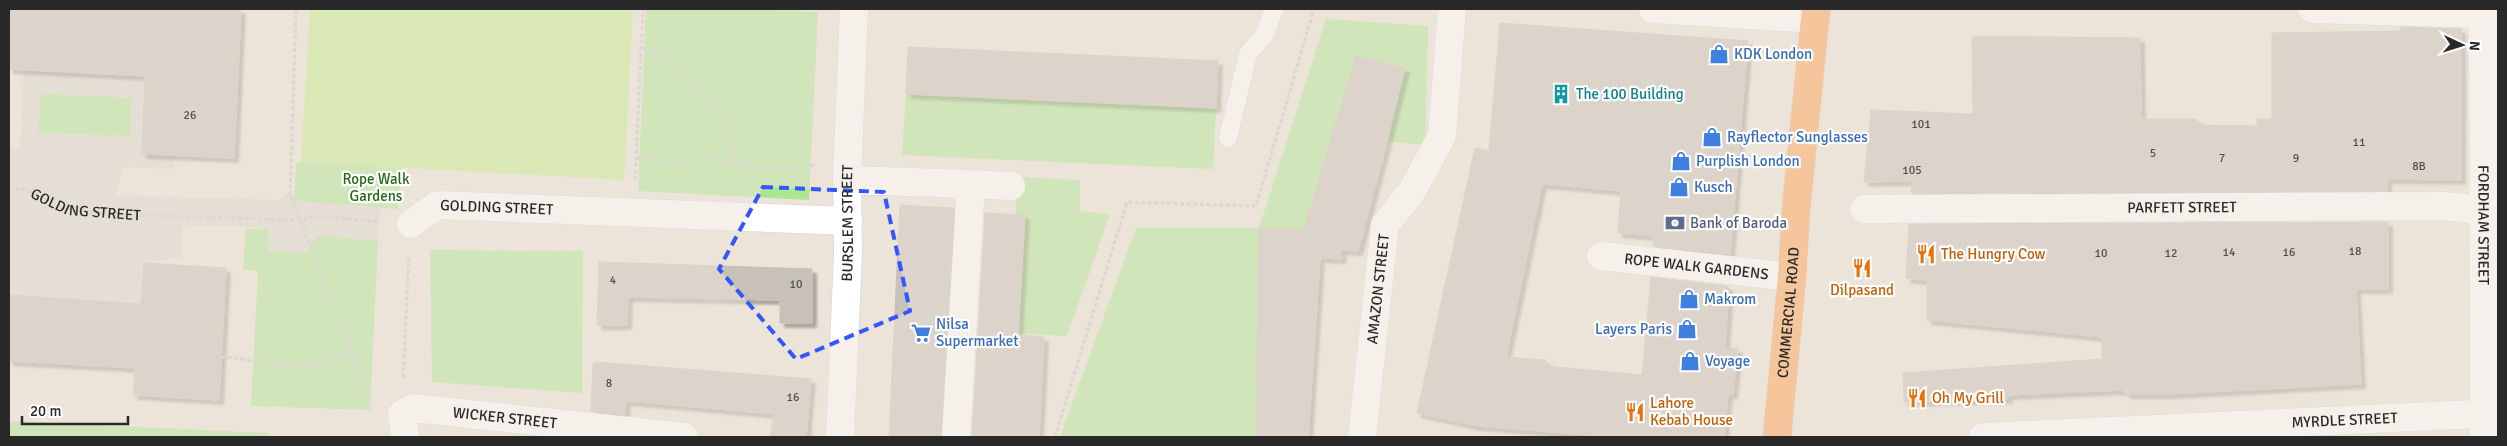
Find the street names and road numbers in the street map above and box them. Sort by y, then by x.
street label: BURSLEM STREET [838,164,857,282]
street label: FORDHAM STREET [2474,165,2493,286]
street label: GOLDING STREET [28,184,142,224]
street label: GOLDING STREET [440,196,554,219]
street label: PARFETT STREET [2127,198,2237,217]
street label: AMAZON STREET [1363,232,1393,345]
street label: COMMERCIAL ROAD [1774,247,1803,379]
street label: ROPE WALK GARDENS [1623,250,1770,283]
street label: WICKER STREET [452,403,558,432]
street label: MYRDLE STREET [2291,409,2399,432]

